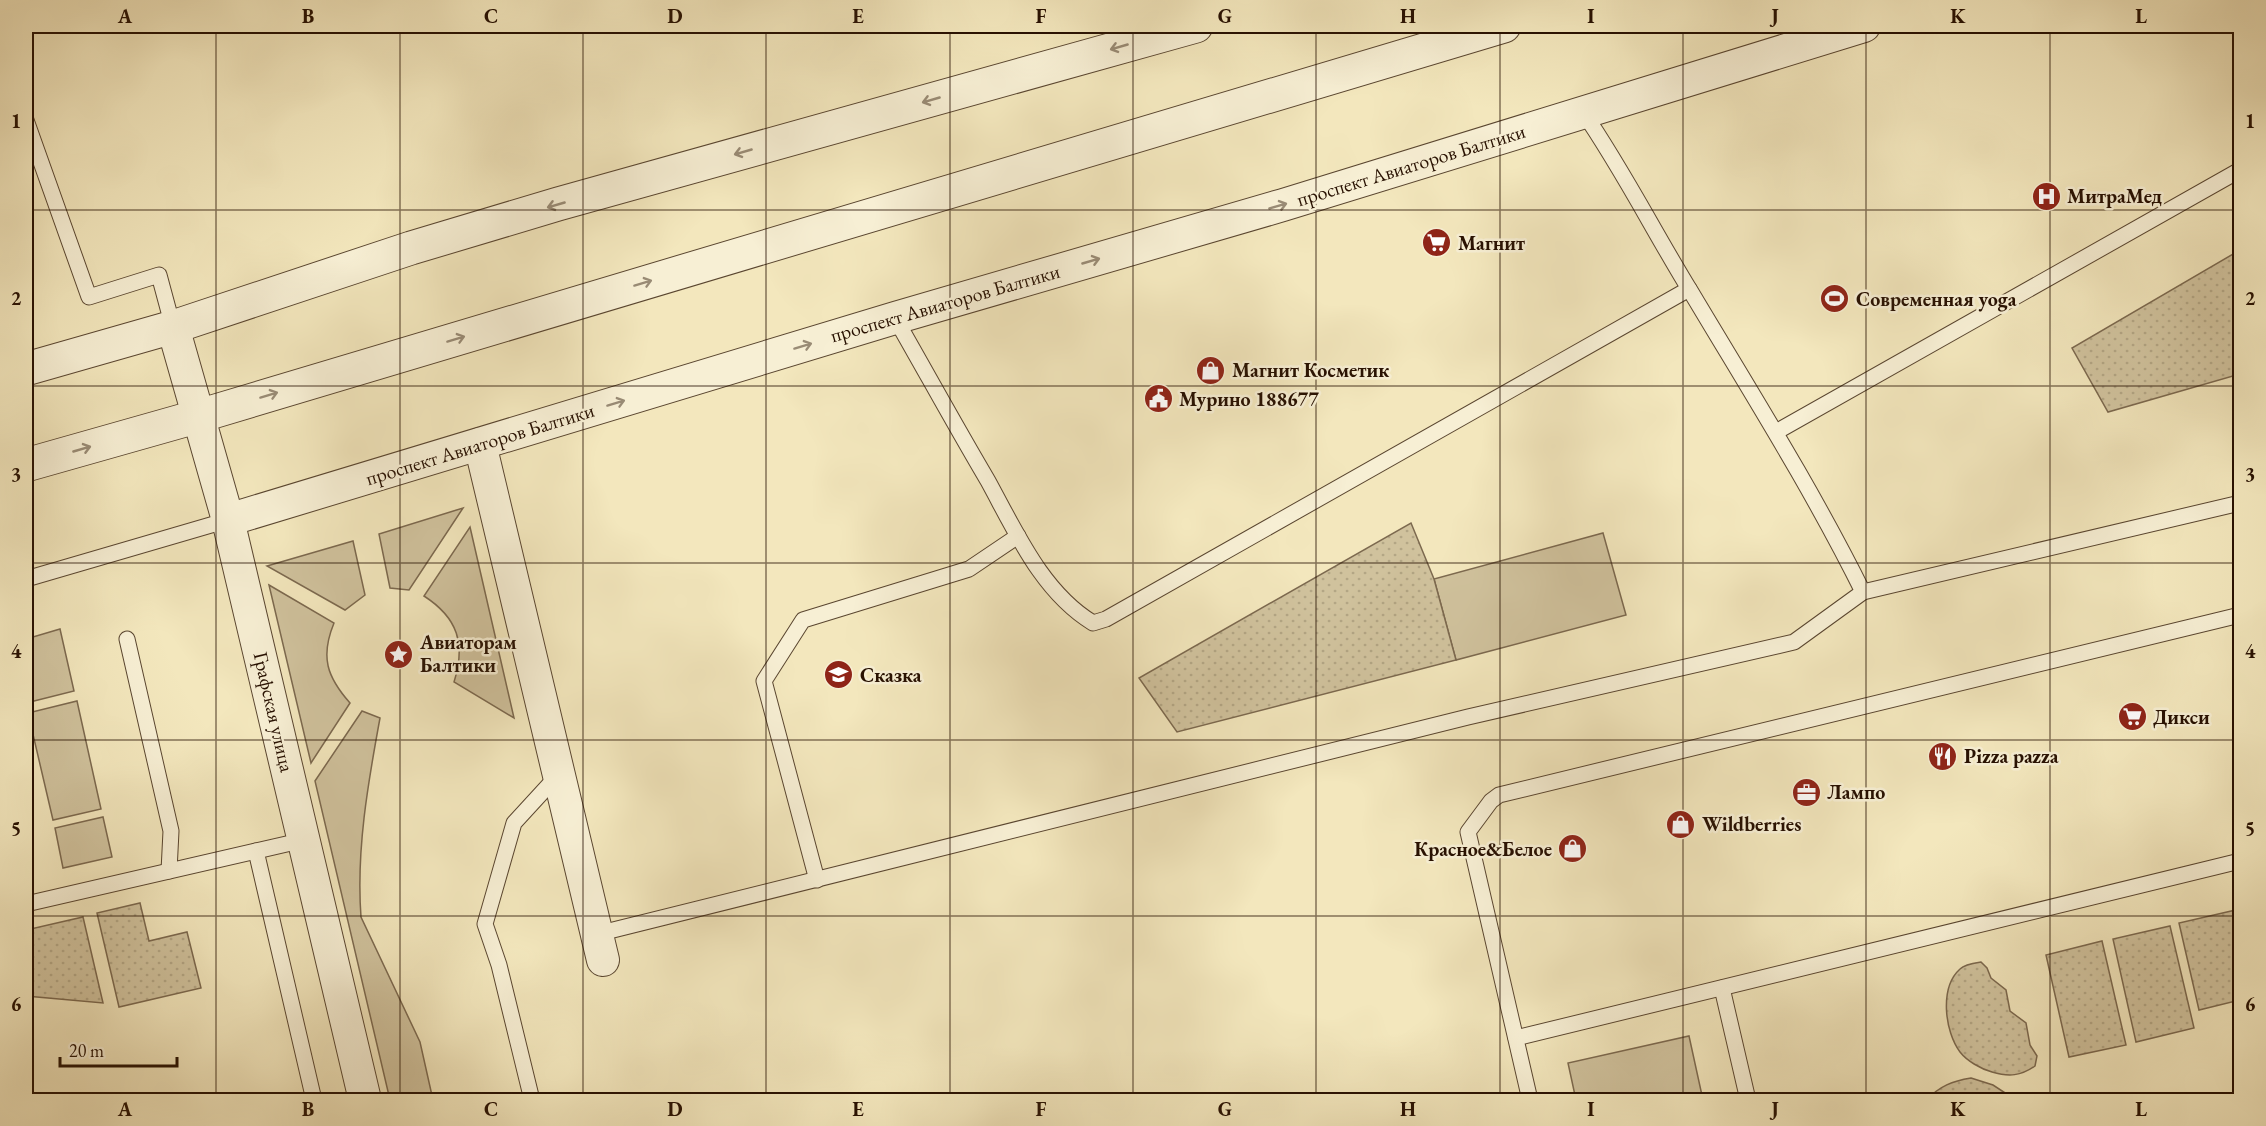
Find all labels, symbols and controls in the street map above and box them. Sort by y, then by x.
text: A [117,3,133,29]
text: B [302,3,314,29]
text: C [484,3,498,29]
text: D [667,3,683,29]
text: E [852,3,864,29]
text: F [1036,3,1047,29]
text: G [1218,3,1232,29]
text: H [1400,3,1416,29]
text: I [1587,3,1595,29]
text: J [1769,3,1779,29]
text: K [1950,3,1966,29]
text: L [2135,3,2147,29]
one-way arrow [1110,42,1129,53]
one-way arrow [922,94,941,106]
text: 1 [11,108,21,134]
text: 1 [2245,108,2255,134]
street label: проспект Авиаторов Балтики [1294,118,1529,212]
one-way arrow [734,147,753,158]
hospital icon: МитраМед [2030,180,2062,212]
place label: МитраМед [2067,183,2163,209]
one-way arrow [547,200,566,211]
one-way arrow [1268,200,1287,211]
supermarket icon: Магнит [1421,227,1453,259]
place label: Магнит [1458,230,1525,256]
one-way arrow [1081,255,1100,266]
street label: проспект Авиаторов Балтики [827,258,1063,348]
one-way arrow [633,277,652,288]
sports icon: Современная yoga [1819,283,1851,315]
text: 2 [11,285,22,311]
text: 2 [2245,285,2256,311]
place label: Современная yoga [1856,286,2017,312]
one-way arrow [446,333,465,344]
one-way arrow [793,340,812,351]
shop icon: Магнит Косметик [1195,354,1227,386]
place label: Магнит Косметик [1232,357,1389,383]
public building icon: Мурино 188677 [1142,383,1174,415]
place label: Мурино 188677 [1179,386,1319,412]
one-way arrow [259,389,278,400]
street label: проспект Авиаторов Балтики [363,397,598,491]
one-way arrow [606,397,625,408]
one-way arrow [72,443,91,454]
text: 3 [11,461,21,487]
text: 3 [2245,461,2255,487]
place label: Авиаторам Балтики [419,629,517,678]
text: 4 [11,638,22,664]
place icon: Авиаторам Балтики [383,638,415,670]
text: 4 [2245,638,2256,664]
street label: Графская улица [248,649,300,775]
school or university icon: Сказка [823,659,855,691]
place label: Сказка [860,662,922,688]
supermarket icon: Дикси [2116,701,2148,733]
place label: Дикси [2153,704,2210,730]
restaurant icon: Pizza pazza [1927,740,1959,772]
place label: Pizza pazza [1964,743,2059,769]
office icon: Лампо [1790,776,1822,808]
place label: Лампо [1827,779,1885,805]
shop icon: Wildberries [1665,808,1697,840]
place label: Wildberries [1702,811,1801,837]
text: 5 [11,815,21,841]
text: 5 [2245,815,2255,841]
shop icon: Красное&Белое [1557,833,1589,865]
place label: Красное&Белое [1414,836,1552,862]
text: 6 [11,991,22,1017]
text: 6 [2245,991,2256,1017]
scale bar [60,1030,177,1068]
text: 20 m [69,1039,104,1062]
text: A [117,1096,133,1122]
text: B [302,1096,314,1122]
text: C [484,1096,498,1122]
text: D [667,1096,683,1122]
text: E [852,1096,864,1122]
text: F [1036,1096,1047,1122]
text: G [1218,1096,1232,1122]
text: H [1400,1096,1416,1122]
text: I [1587,1096,1595,1122]
text: J [1769,1096,1779,1122]
text: K [1950,1096,1966,1122]
text: L [2135,1096,2147,1122]

